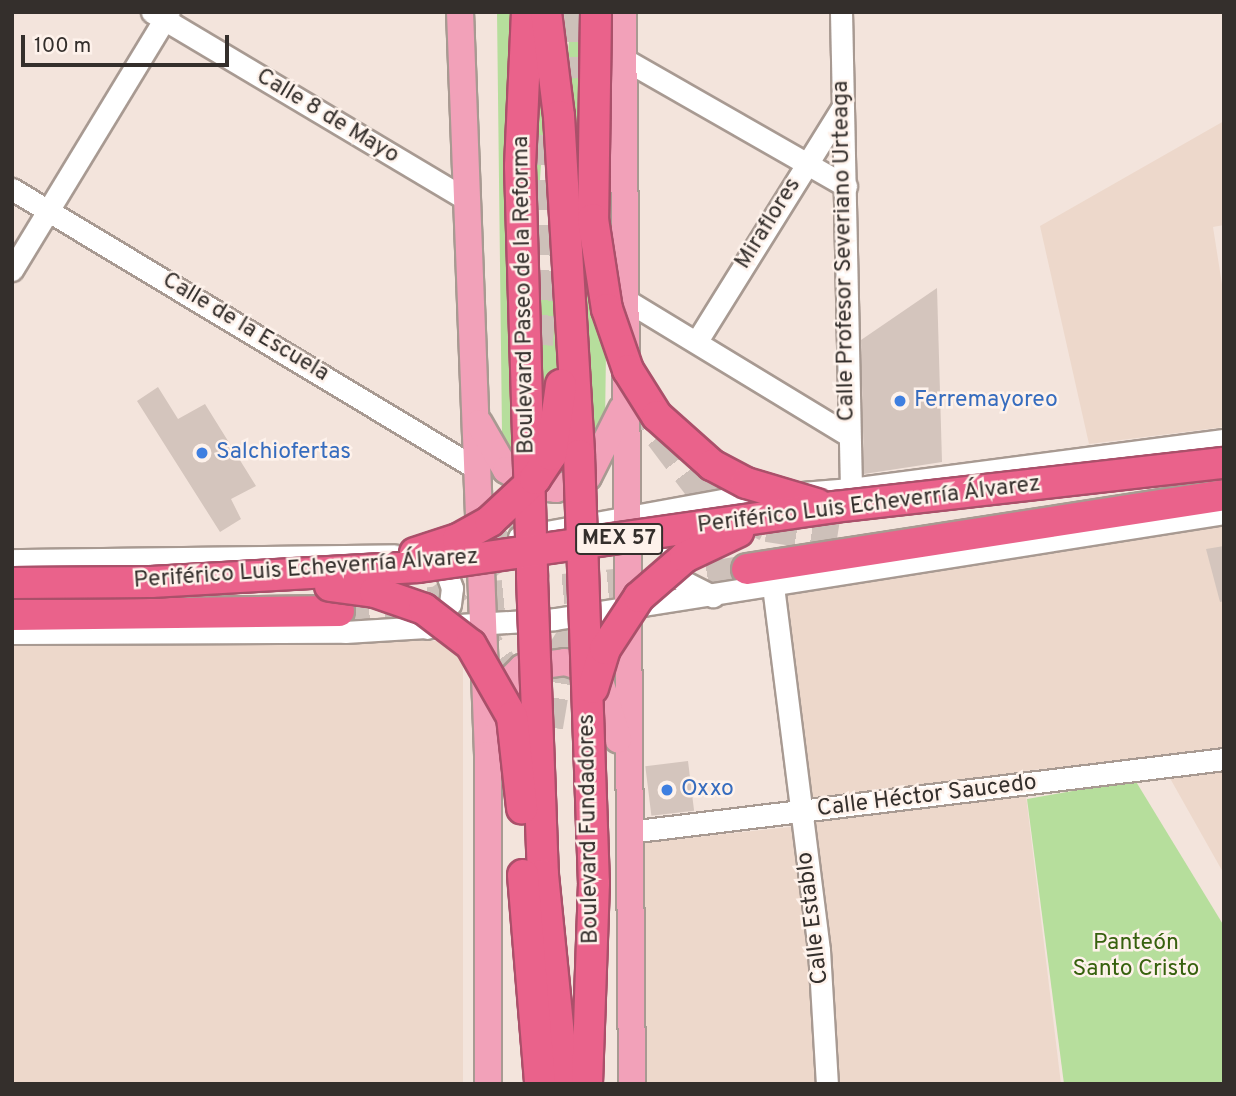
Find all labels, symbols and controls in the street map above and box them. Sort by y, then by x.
scale bar [24,21,233,65]
text: 100 m [34,33,91,60]
street label: Calle 8 de Mayo [251,64,403,170]
street label: Calle Profesor Severiano Urteaga [828,80,862,422]
street label: Boulevard Paseo de la Reforma [508,136,542,454]
street label: Miraflores [730,173,808,275]
street label: Calle de la Escuela [157,267,333,389]
place label: Ferremayoreo [914,387,1058,415]
marker: Ferremayoreo [892,393,908,409]
place label: Salchiofertas [216,439,351,467]
marker: Salchiofertas [194,445,210,461]
street label: Periférico Luis Echeverría Álvarez [695,471,1043,541]
road number: MEX 57 [574,522,664,556]
street label: Periférico Luis Echeverría Álvarez [132,544,480,596]
street label: Boulevard Fundadores [574,714,606,944]
street label: Calle Héctor Saucedo [816,770,1038,824]
place label: Oxxo [681,776,734,804]
marker: Oxxo [659,782,675,798]
street label: Calle Establo [792,850,836,986]
park label: Panteón Santo Cristo [1073,930,1199,984]

